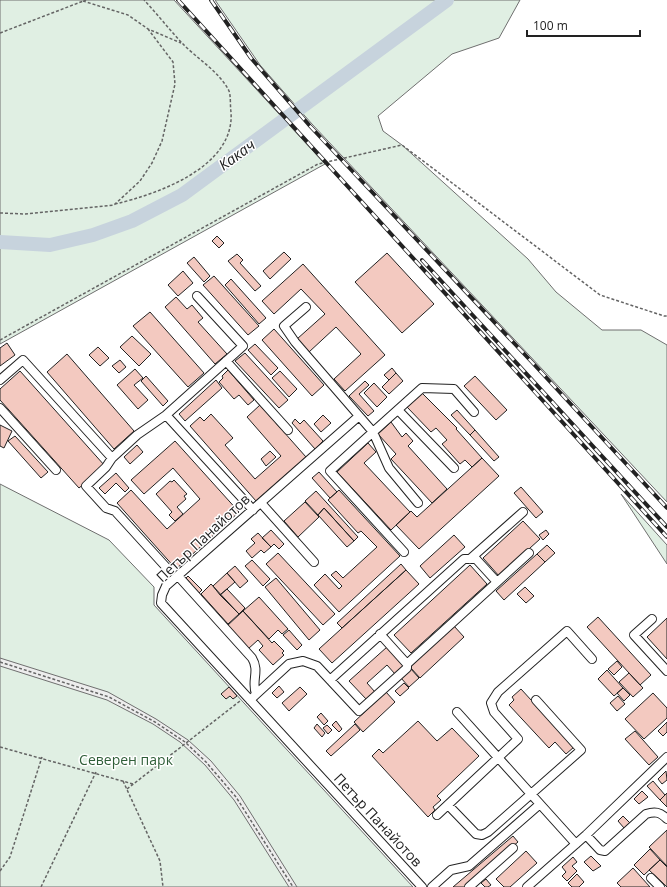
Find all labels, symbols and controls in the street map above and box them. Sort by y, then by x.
scale bar [527,12,640,38]
text: 100 m [533,17,568,34]
water label: Какач [214,134,259,174]
street label: Петър Панайотов [152,489,254,586]
park label: Северен парк [79,750,174,769]
street label: Петър Панайотов [330,769,427,871]

